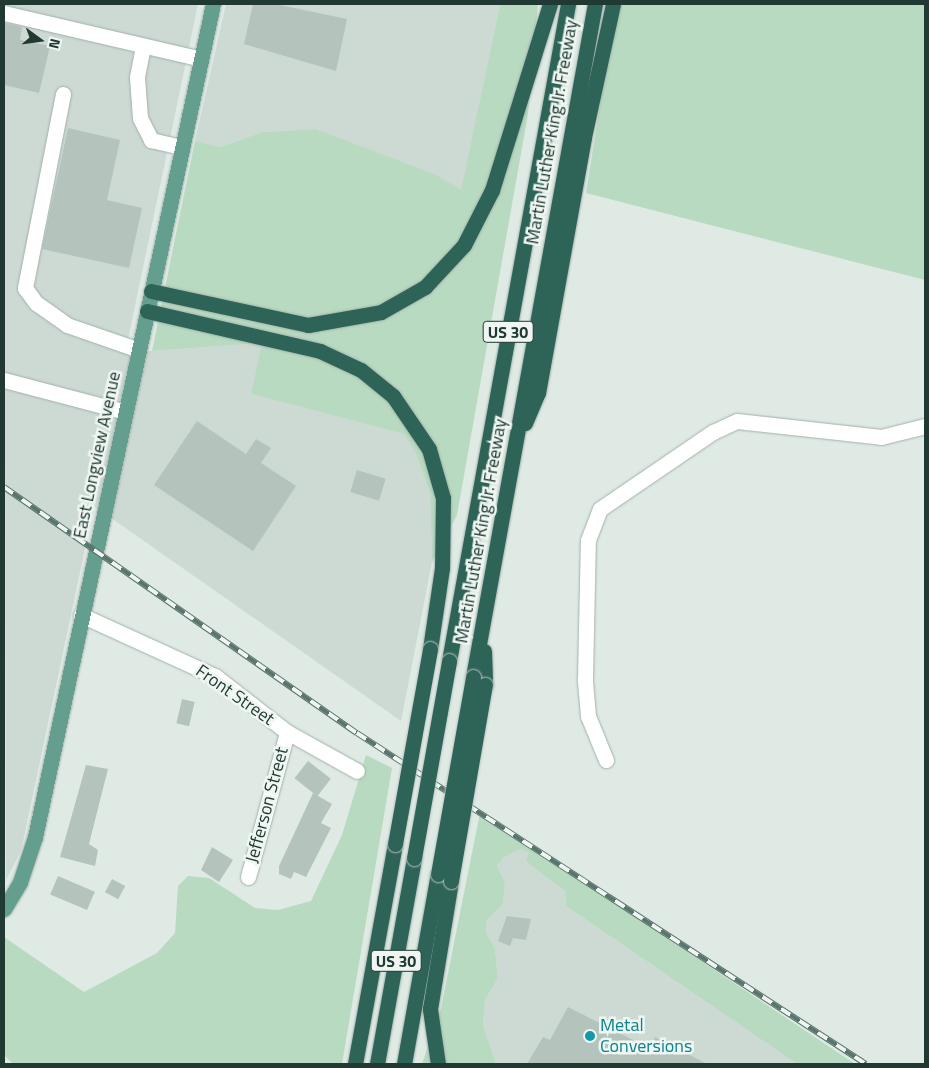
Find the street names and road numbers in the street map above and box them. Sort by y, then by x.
street label: Martin Luther King Jr. Freeway [522,18,582,246]
road number: US 30 [482,318,534,346]
street label: East Longview Avenue [69,370,125,540]
street label: Martin Luther King Jr. Freeway [451,417,511,645]
street label: Front Street [192,660,278,730]
street label: Jefferson Street [241,745,293,865]
road number: US 30 [370,948,422,974]

